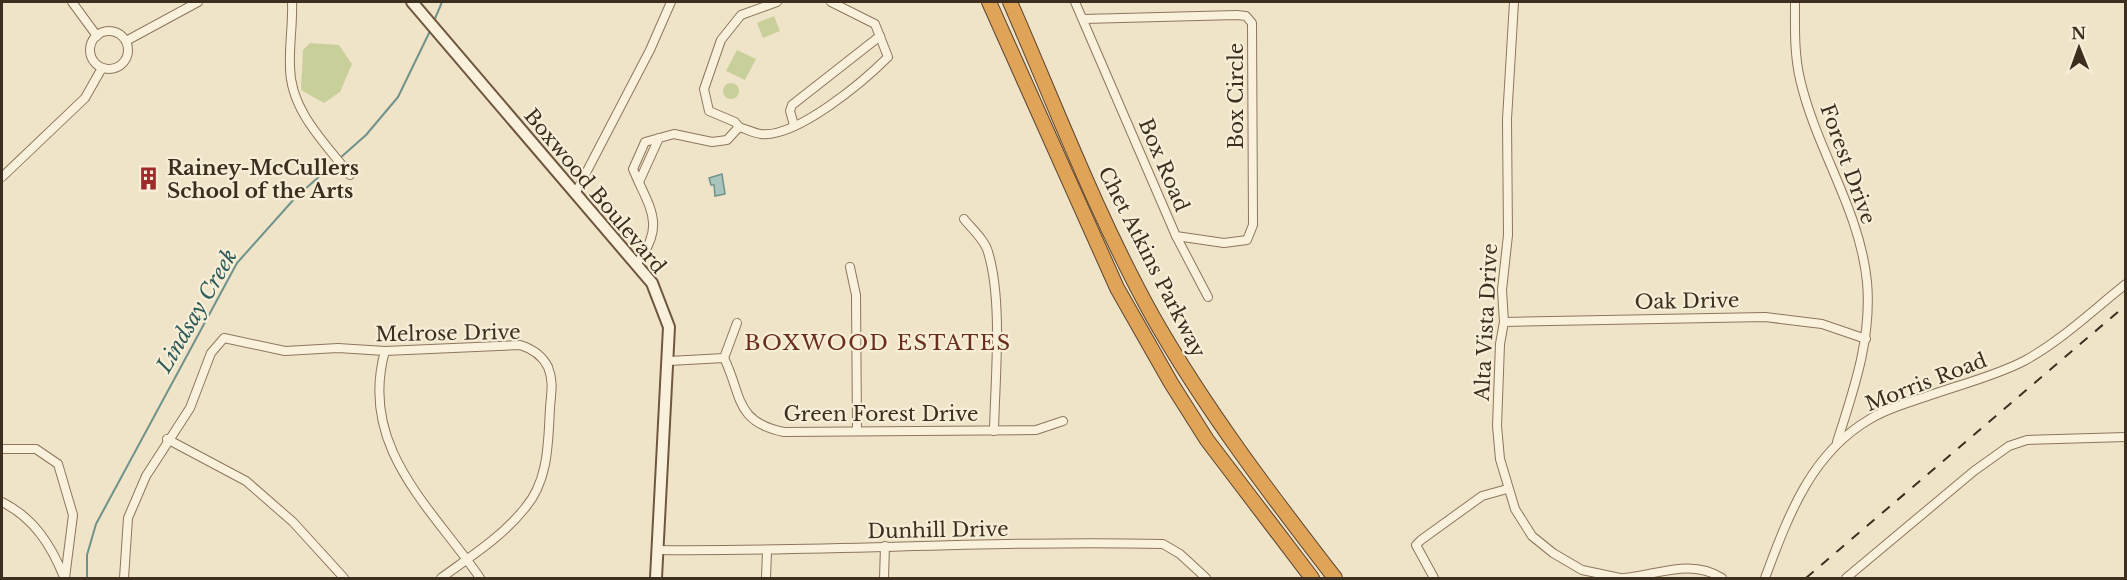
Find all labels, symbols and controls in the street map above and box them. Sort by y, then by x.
north arrow [2049,18,2109,78]
text: N [2071,23,2086,43]
street label: Box Circle [1224,43,1248,149]
street label: Forest Drive [1815,101,1881,227]
street label: Boxwood Boulevard [519,104,671,278]
street label: Box Road [1134,115,1194,215]
place label: Rainey-McCullers School of the Arts [167,156,359,203]
street label: Chet Atkins Parkway [1093,163,1211,362]
building icon: Rainey-McCullers School of the Arts [136,166,162,192]
street label: Alta Vista Drive [1470,242,1502,403]
water label: Lindsay Creek [151,245,243,378]
street label: Oak Drive [1634,288,1740,314]
street label: Melrose Drive [375,320,521,346]
district label: BOXWOOD ESTATES [744,330,1012,356]
street label: Morris Road [1862,348,1990,416]
street label: Green Forest Drive [783,402,979,426]
street label: Dunhill Drive [867,517,1009,543]

